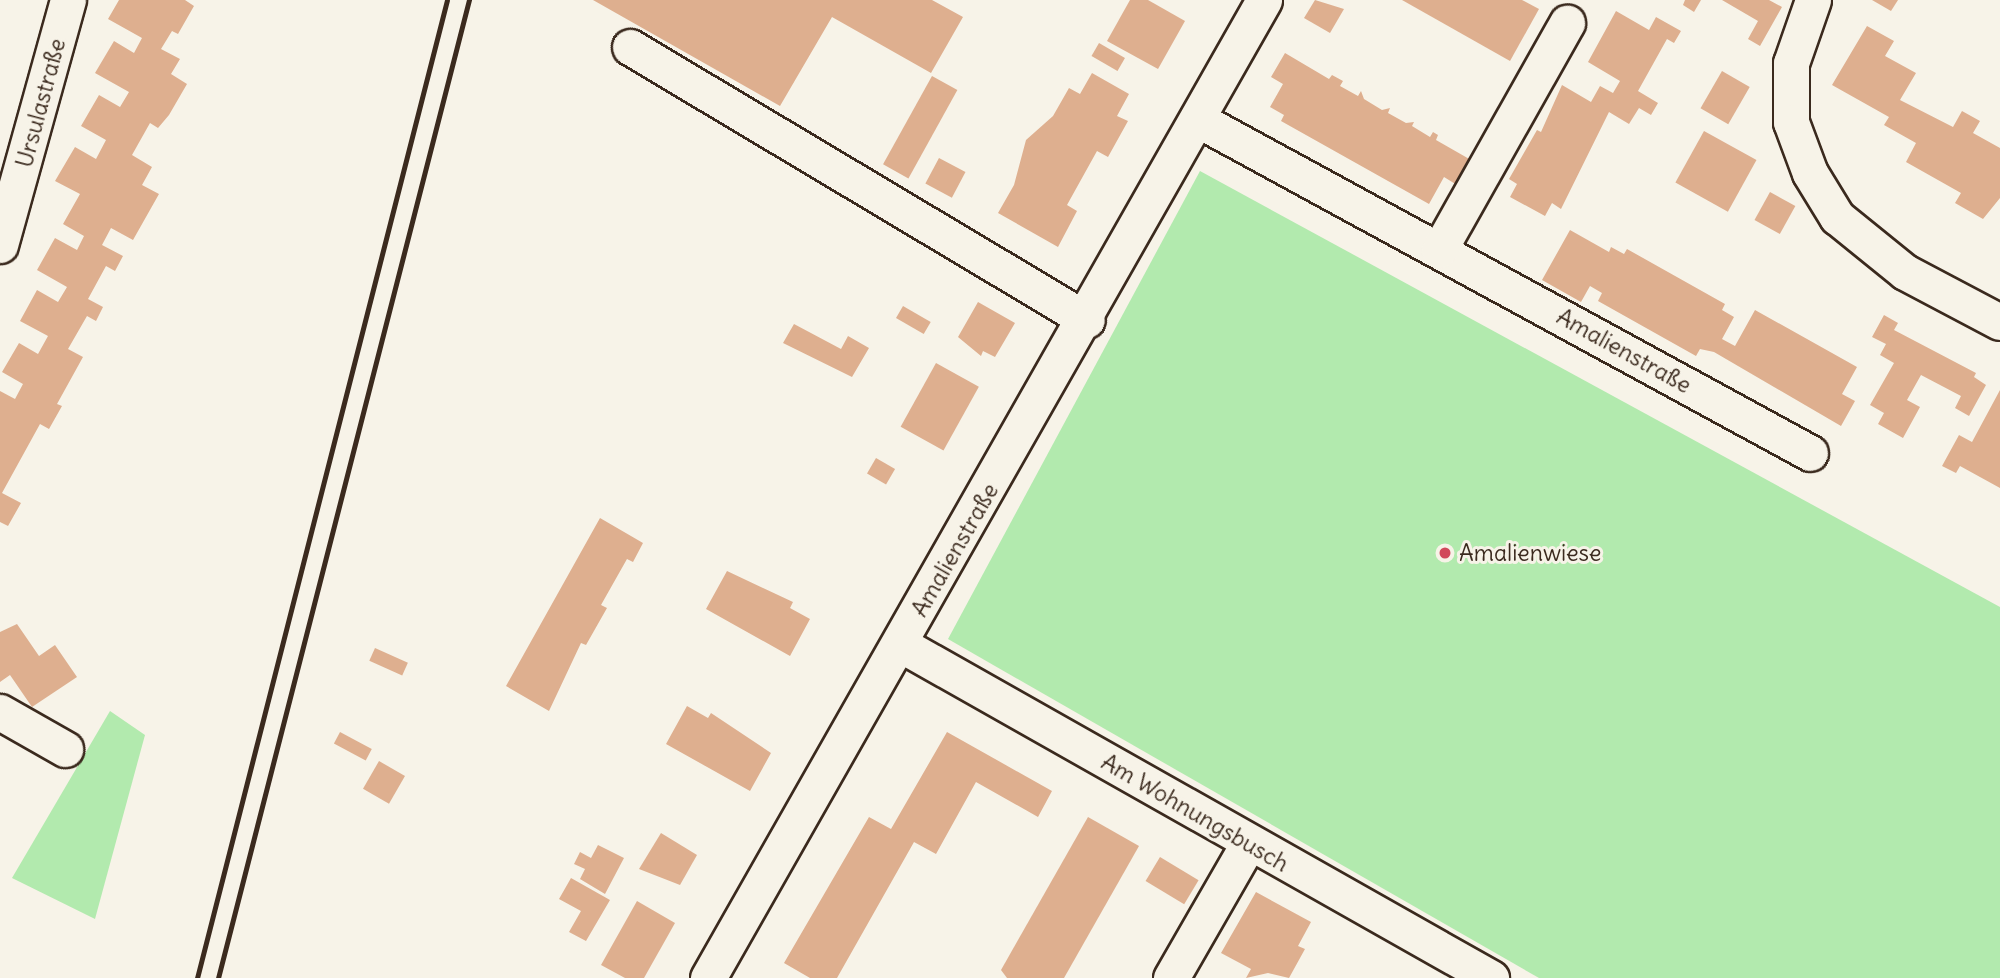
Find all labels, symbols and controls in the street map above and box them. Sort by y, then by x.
street label: Ursulastraße [11,35,71,171]
street label: Amalienstraße [1552,303,1696,399]
street label: Amalienstraße [906,478,1004,622]
place label: Amalienwiese [1459,539,1601,567]
marker: Amalienwiese [1437,545,1453,561]
street label: Am Wohnungsbusch [1097,748,1293,878]

